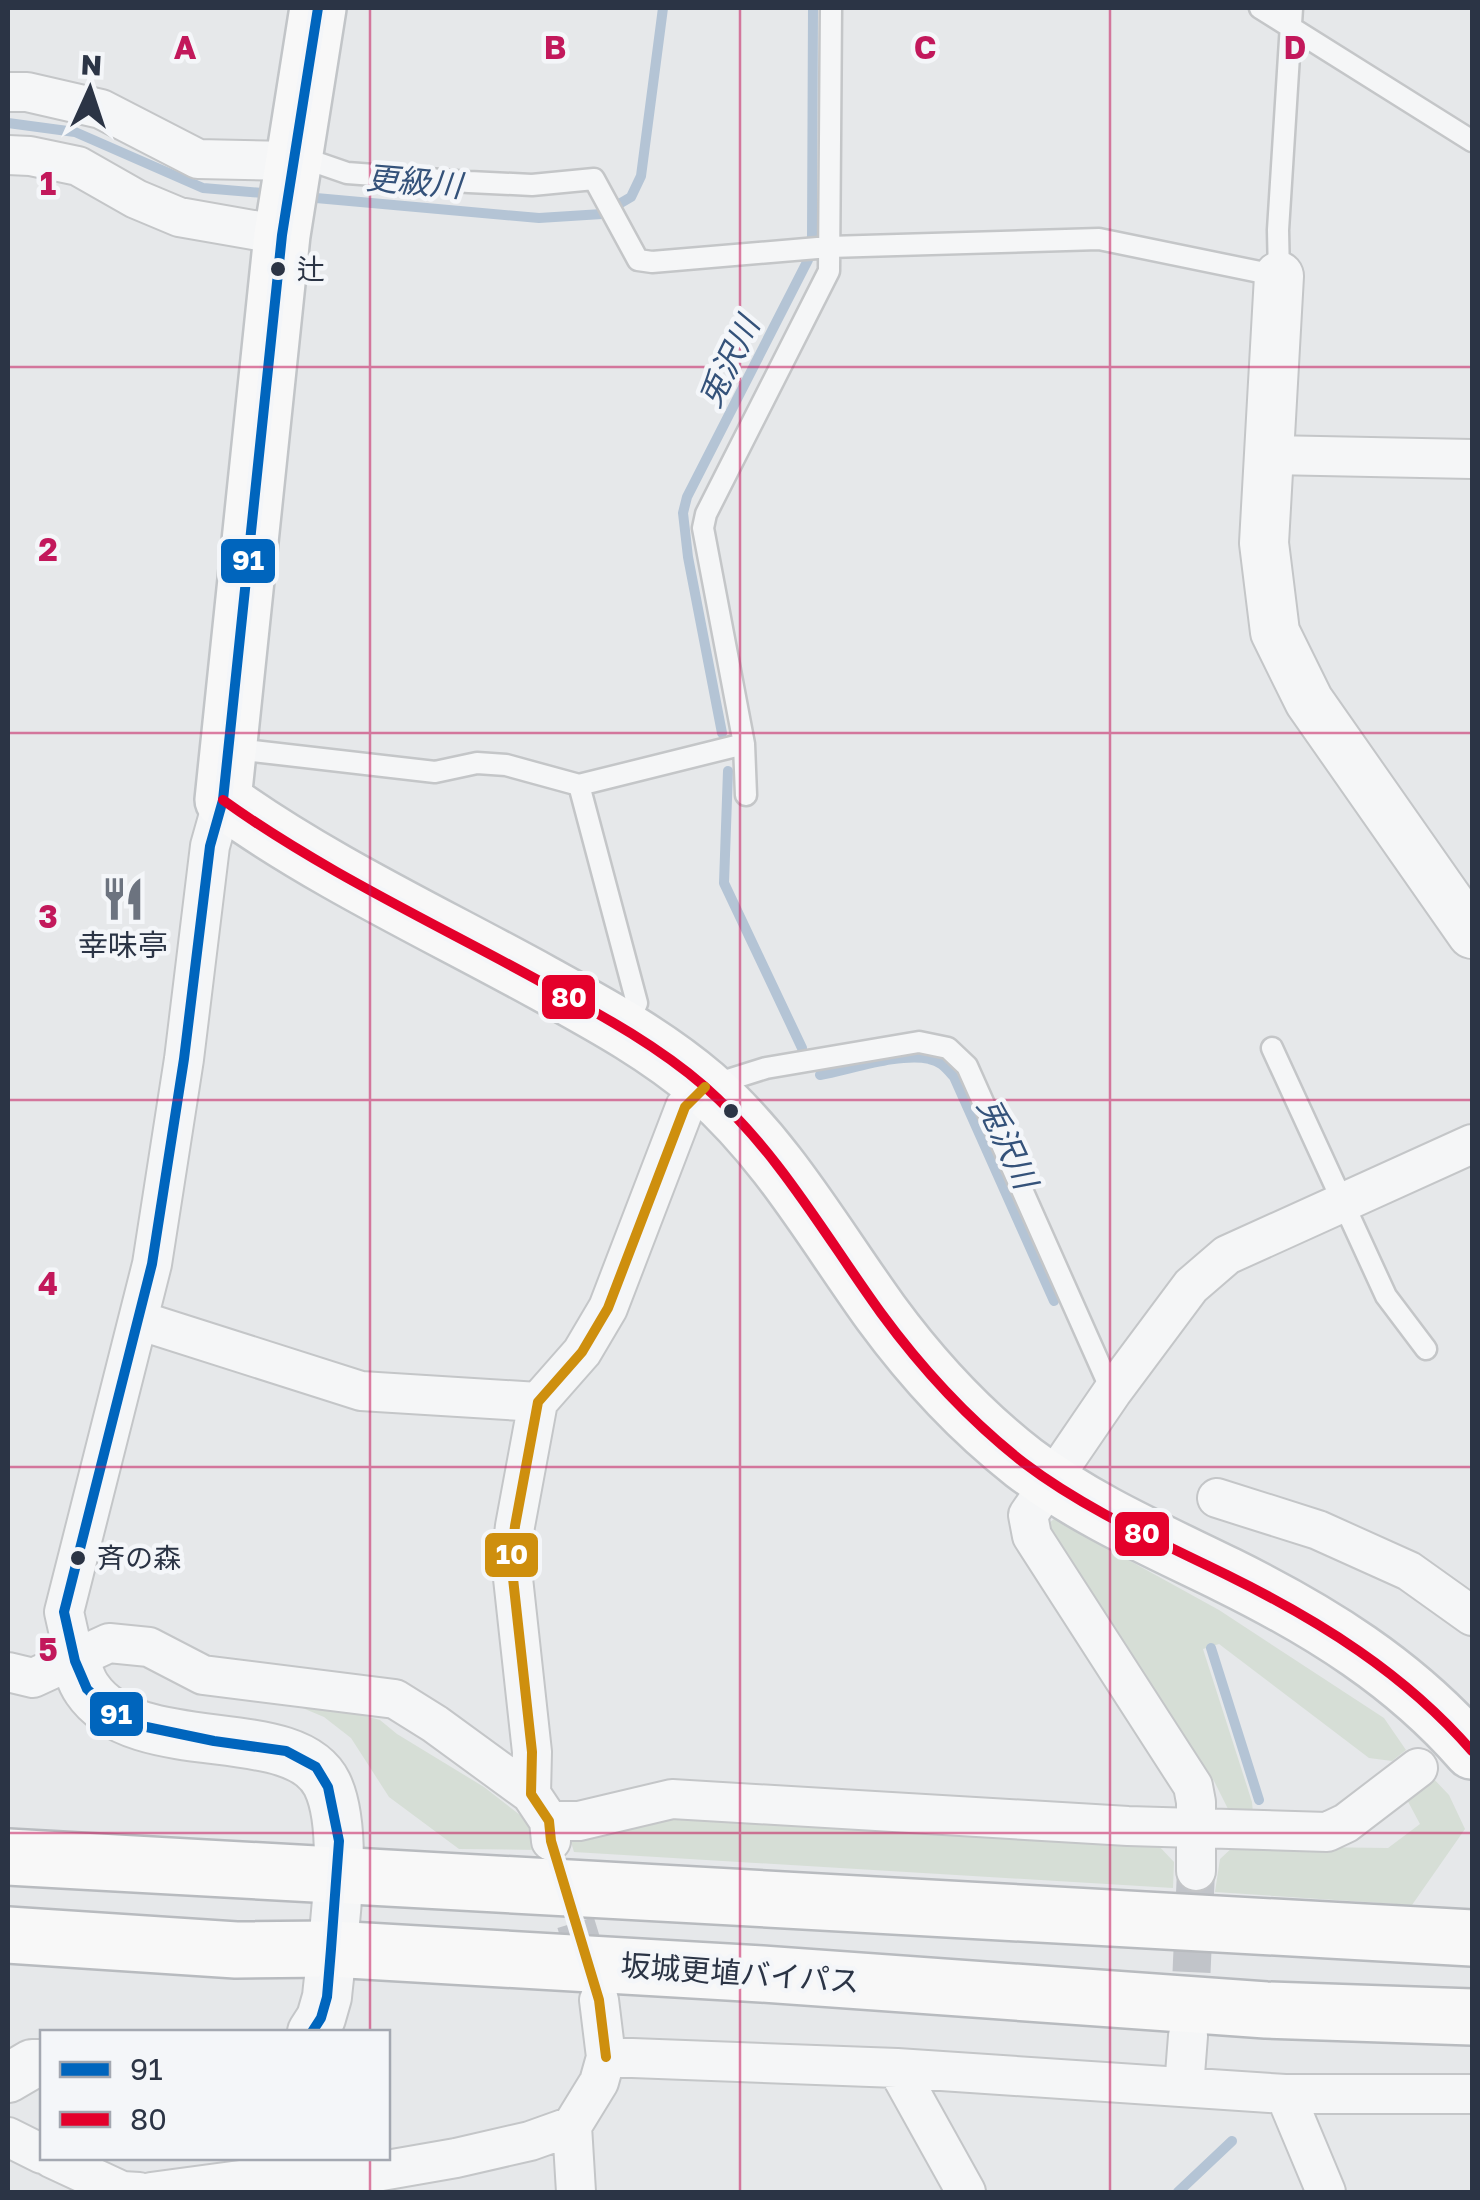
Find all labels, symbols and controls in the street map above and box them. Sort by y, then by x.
text: A [174,28,197,66]
text: B [544,28,566,66]
text: C [914,28,936,66]
text: D [1284,28,1306,66]
north arrow [40,40,140,140]
text: N [80,48,103,82]
water label: 更級川 [365,158,467,204]
text: 1 [40,164,56,202]
place label: 辻 [297,252,325,285]
marker: 辻 [268,259,288,279]
water label: 兎沢川 [690,307,768,413]
text: 2 [38,530,58,568]
line badge: 91 [219,537,277,585]
text: 91 [232,543,264,576]
restaurant icon: 幸味亭 [99,875,147,923]
text: 3 [38,897,58,935]
place label: 幸味亭 [78,927,168,963]
line badge: 80 [540,973,597,1021]
text: 80 [551,980,587,1013]
water label: 兎沢川 [970,1091,1047,1197]
unlabelled marker [721,1101,741,1121]
text: 4 [38,1264,58,1302]
line badge: 80 [1113,1510,1171,1558]
text: 80 [1124,1516,1160,1549]
line badge: 10 [483,1531,540,1579]
text: 10 [496,1537,528,1570]
place label: 斉の森 [97,1541,181,1574]
marker: 斉の森 [68,1548,88,1568]
text: 5 [38,1630,58,1668]
line badge: 91 [88,1690,145,1738]
text: 91 [100,1697,132,1730]
street label: 坂城更埴バイパス [619,1947,861,1999]
legend [40,2030,390,2160]
text: 91 [130,2051,163,2087]
text: 80 [130,2101,167,2137]

